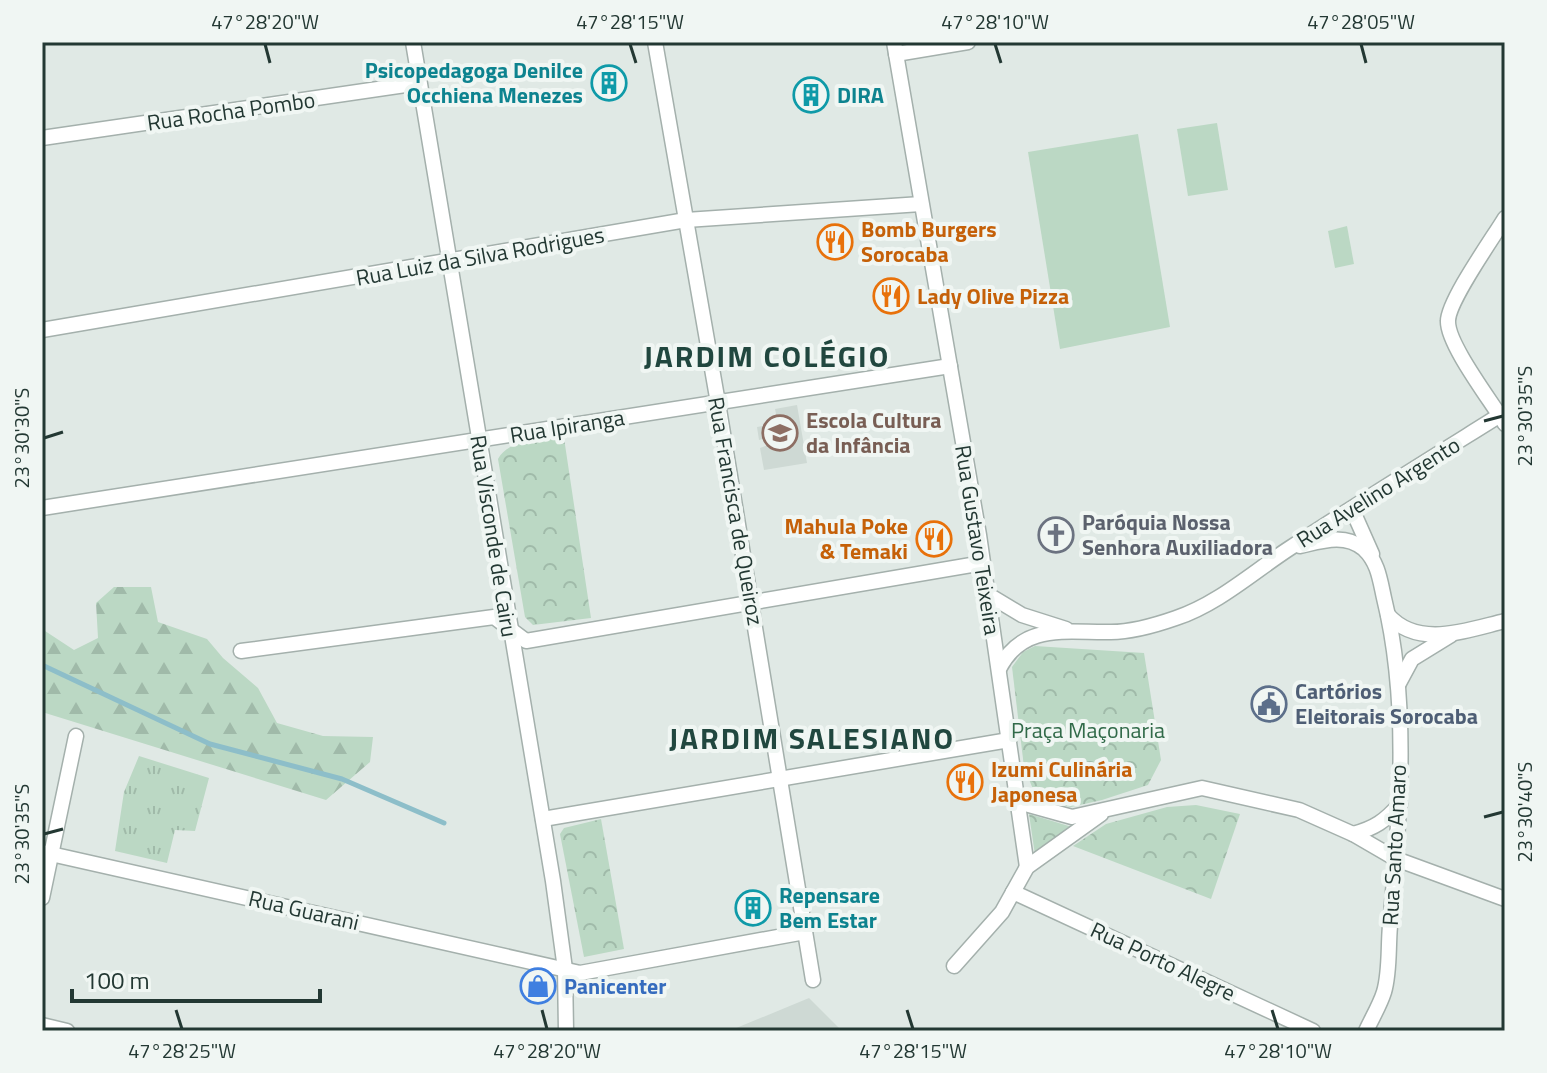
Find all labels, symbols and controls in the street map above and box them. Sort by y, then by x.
text: 47°28'20"W [211,6,319,37]
text: 47°28'15"W [576,6,684,37]
text: 47°28'10"W [941,6,1049,37]
text: 47°28'05"W [1307,6,1415,37]
place label: Psicopedagoga Denilce Occhiena Menezes [365,53,583,112]
building icon: Psicopedagoga Denilce Occhiena Menezes [590,64,628,102]
building icon: DIRA [792,76,830,114]
place label: DIRA [837,78,884,112]
street label: Rua Rocha Pombo [145,82,317,140]
place label: Bomb Burgers Sorocaba [861,212,997,271]
street label: Rua Luiz da Silva Rodrigues [353,217,607,295]
restaurant icon: Bomb Burgers Sorocaba [816,223,854,261]
restaurant icon: Lady Olive Pizza [872,277,910,315]
place label: Lady Olive Pizza [917,279,1069,313]
district label: JARDIM COLÉGIO [644,333,890,379]
text: 23°30'35"S [1509,366,1540,466]
text: 23°30'30"S [6,388,37,488]
street label: Rua Francisca de Queiroz [699,394,773,628]
street label: Rua Ipiranga [507,400,627,452]
place label: Escola Cultura da Infância [806,403,942,462]
school or university icon: Escola Cultura da Infância [761,414,799,452]
street label: Rua Avelino Argento [1289,428,1467,556]
street label: Rua Visconde de Cairu [461,433,527,639]
street label: Rua Gustavo Teixeira [946,443,1010,637]
place label: Paróquia Nossa Senhora Auxiliadora [1082,505,1273,564]
place label: Mahula Poke & Temaki [785,509,908,568]
church icon: Paróquia Nossa Senhora Auxiliadora [1037,516,1075,554]
restaurant icon: Mahula Poke & Temaki [915,520,953,558]
place label: Cartórios Eleitorais Sorocaba [1295,674,1478,733]
public building icon: Cartórios Eleitorais Sorocaba [1250,685,1288,723]
park label: Praça Maçonaria [1011,713,1165,747]
district label: JARDIM SALESIANO [669,715,955,761]
place label: Izumi Culinária Japonesa [991,752,1133,811]
text: 23°30'40"S [1509,762,1540,862]
restaurant icon: Izumi Culinária Japonesa [946,763,984,801]
street label: Rua Santo Amaro [1373,764,1415,926]
text: 23°30'35"S [6,784,37,884]
place label: Repensare Bem Estar [779,878,880,937]
street label: Rua Guarani [245,881,363,939]
building icon: Repensare Bem Estar [734,889,772,927]
street label: Rua Porto Alegre [1085,913,1241,1009]
scale bar [72,953,320,1003]
text: 100 m [84,962,150,998]
shop icon: Panicenter [519,967,557,1005]
place label: Panicenter [564,969,666,1003]
text: 47°28'25"W [128,1035,236,1066]
text: 47°28'20"W [493,1035,601,1066]
text: 47°28'15"W [859,1035,967,1066]
text: 47°28'10"W [1224,1035,1332,1066]

